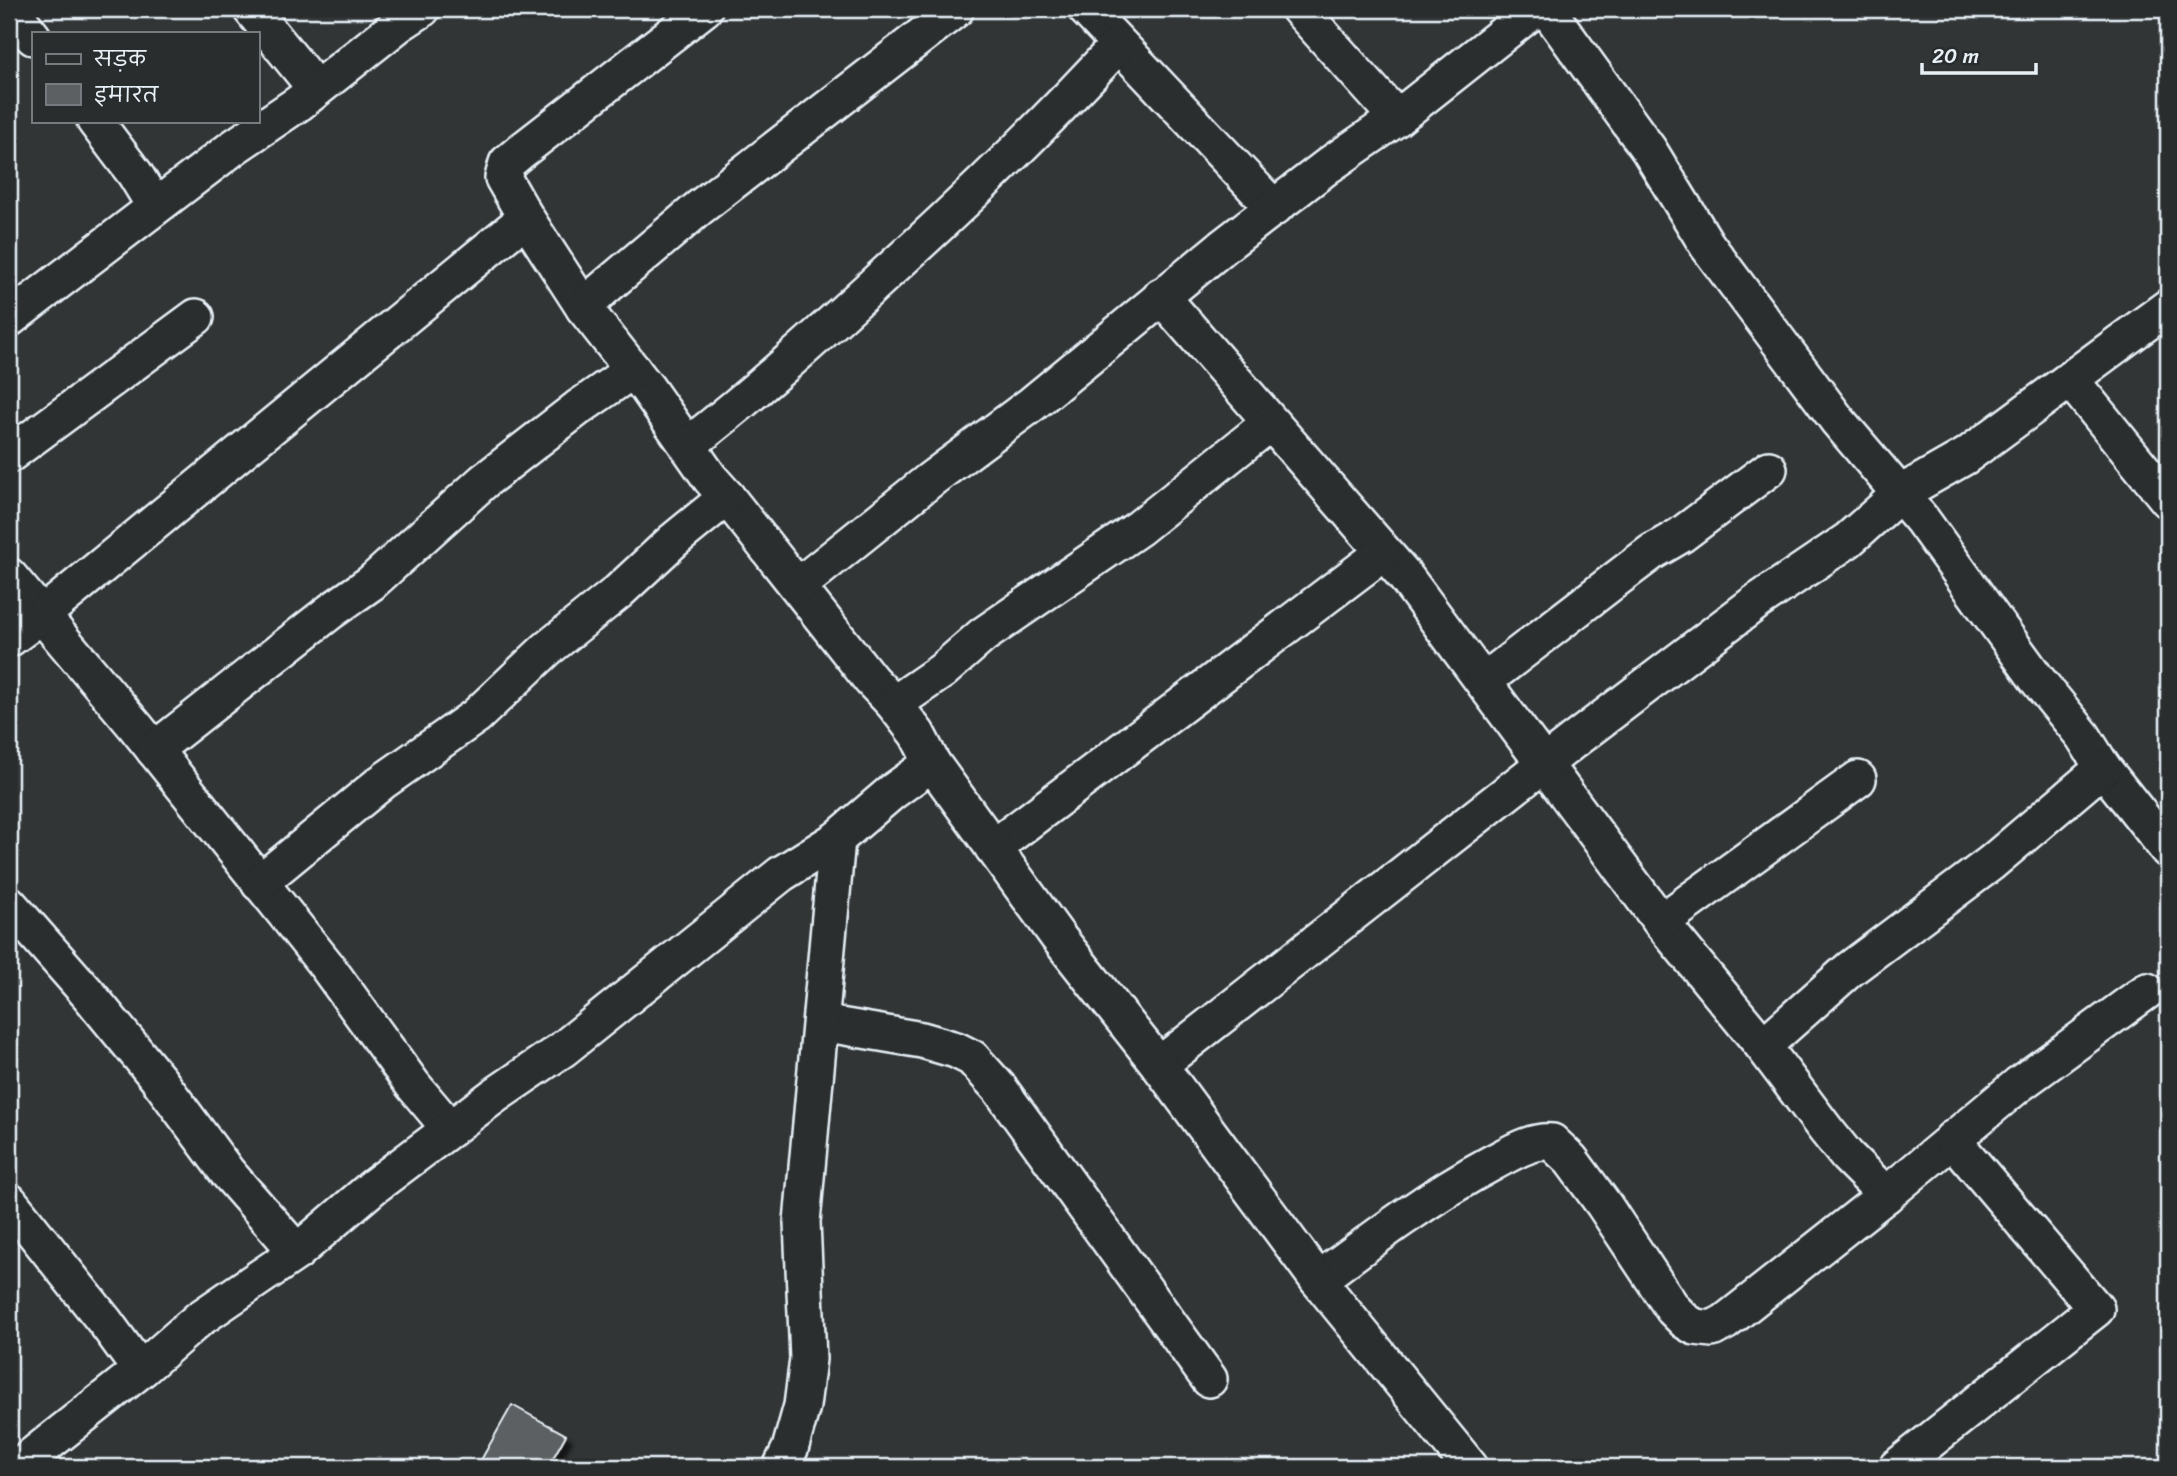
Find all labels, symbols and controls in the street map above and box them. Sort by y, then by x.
legend [32,32,259,122]
scale bar [1922,32,2035,76]
text: 20 m [1932,37,1979,75]
text: सड़क [93,40,147,78]
text: इमारत [94,76,160,114]

